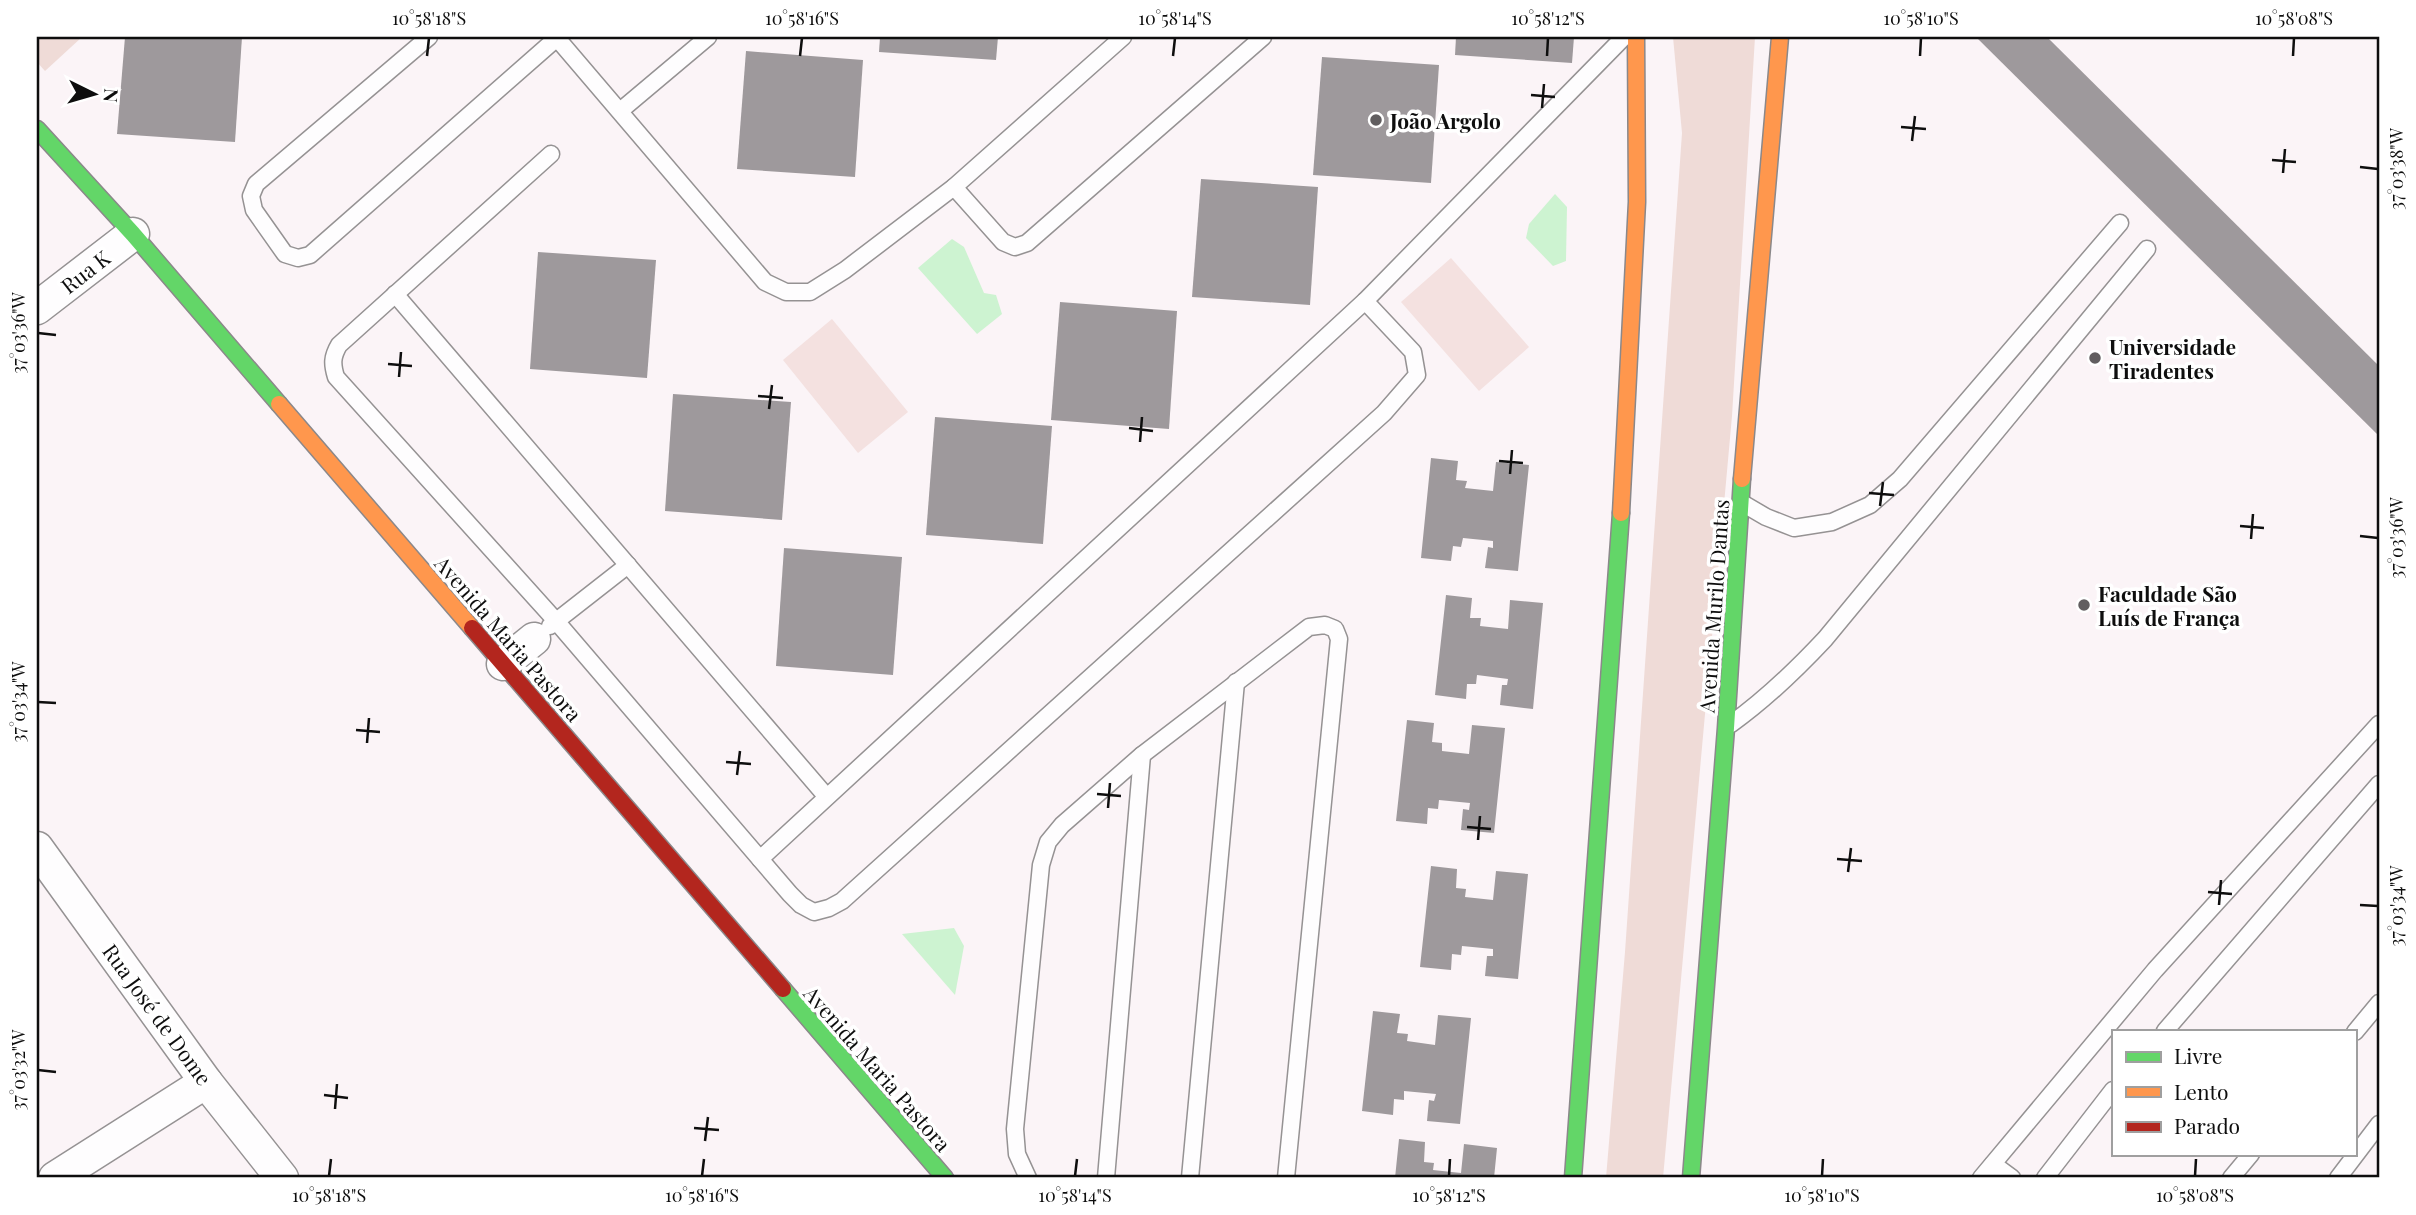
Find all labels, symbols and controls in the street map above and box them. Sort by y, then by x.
text: 10°58'18"S [392,6,466,30]
text: 10°58'16"S [765,6,839,30]
text: 10°58'14"S [1138,6,1212,30]
text: 10°58'12"S [1511,6,1585,30]
text: 10°58'10"S [1883,6,1959,30]
text: 10°58'08"S [2255,6,2333,30]
north arrow [60,60,130,130]
text: N [98,88,125,104]
place label: João Argolo [1389,106,1501,134]
marker: João Argolo [1368,112,1384,128]
text: 37°03'38"W [2384,127,2408,210]
street label: Rua K [55,243,115,299]
text: 37°03'36"W [6,291,30,374]
place label: Universidade Tiradentes [2109,332,2236,384]
marker: Universidade Tiradentes [2087,350,2103,366]
text: 37°03'36"W [2384,496,2408,579]
street label: Avenida Murilo Dantas [1692,498,1734,715]
street label: Avenida Maria Pastora [429,549,589,727]
place label: Faculdade São Luís de França [2098,579,2240,631]
marker: Faculdade São Luís de França [2076,597,2092,613]
text: 37°03'34"W [6,661,30,743]
text: 37°03'34"W [2384,865,2408,947]
street label: Rua José de Dome [97,938,219,1090]
street label: Avenida Maria Pastora [798,979,958,1157]
text: 37°03'32"W [6,1029,30,1111]
legend [2112,1030,2356,1156]
text: Livre [2174,1041,2222,1069]
text: Lento [2174,1077,2228,1105]
text: Parado [2174,1111,2240,1139]
text: 10°58'18"S [292,1183,366,1207]
text: 10°58'16"S [665,1183,739,1207]
text: 10°58'14"S [1038,1183,1112,1207]
text: 10°58'12"S [1412,1183,1486,1207]
text: 10°58'10"S [1784,1183,1860,1207]
text: 10°58'08"S [2156,1183,2234,1207]

